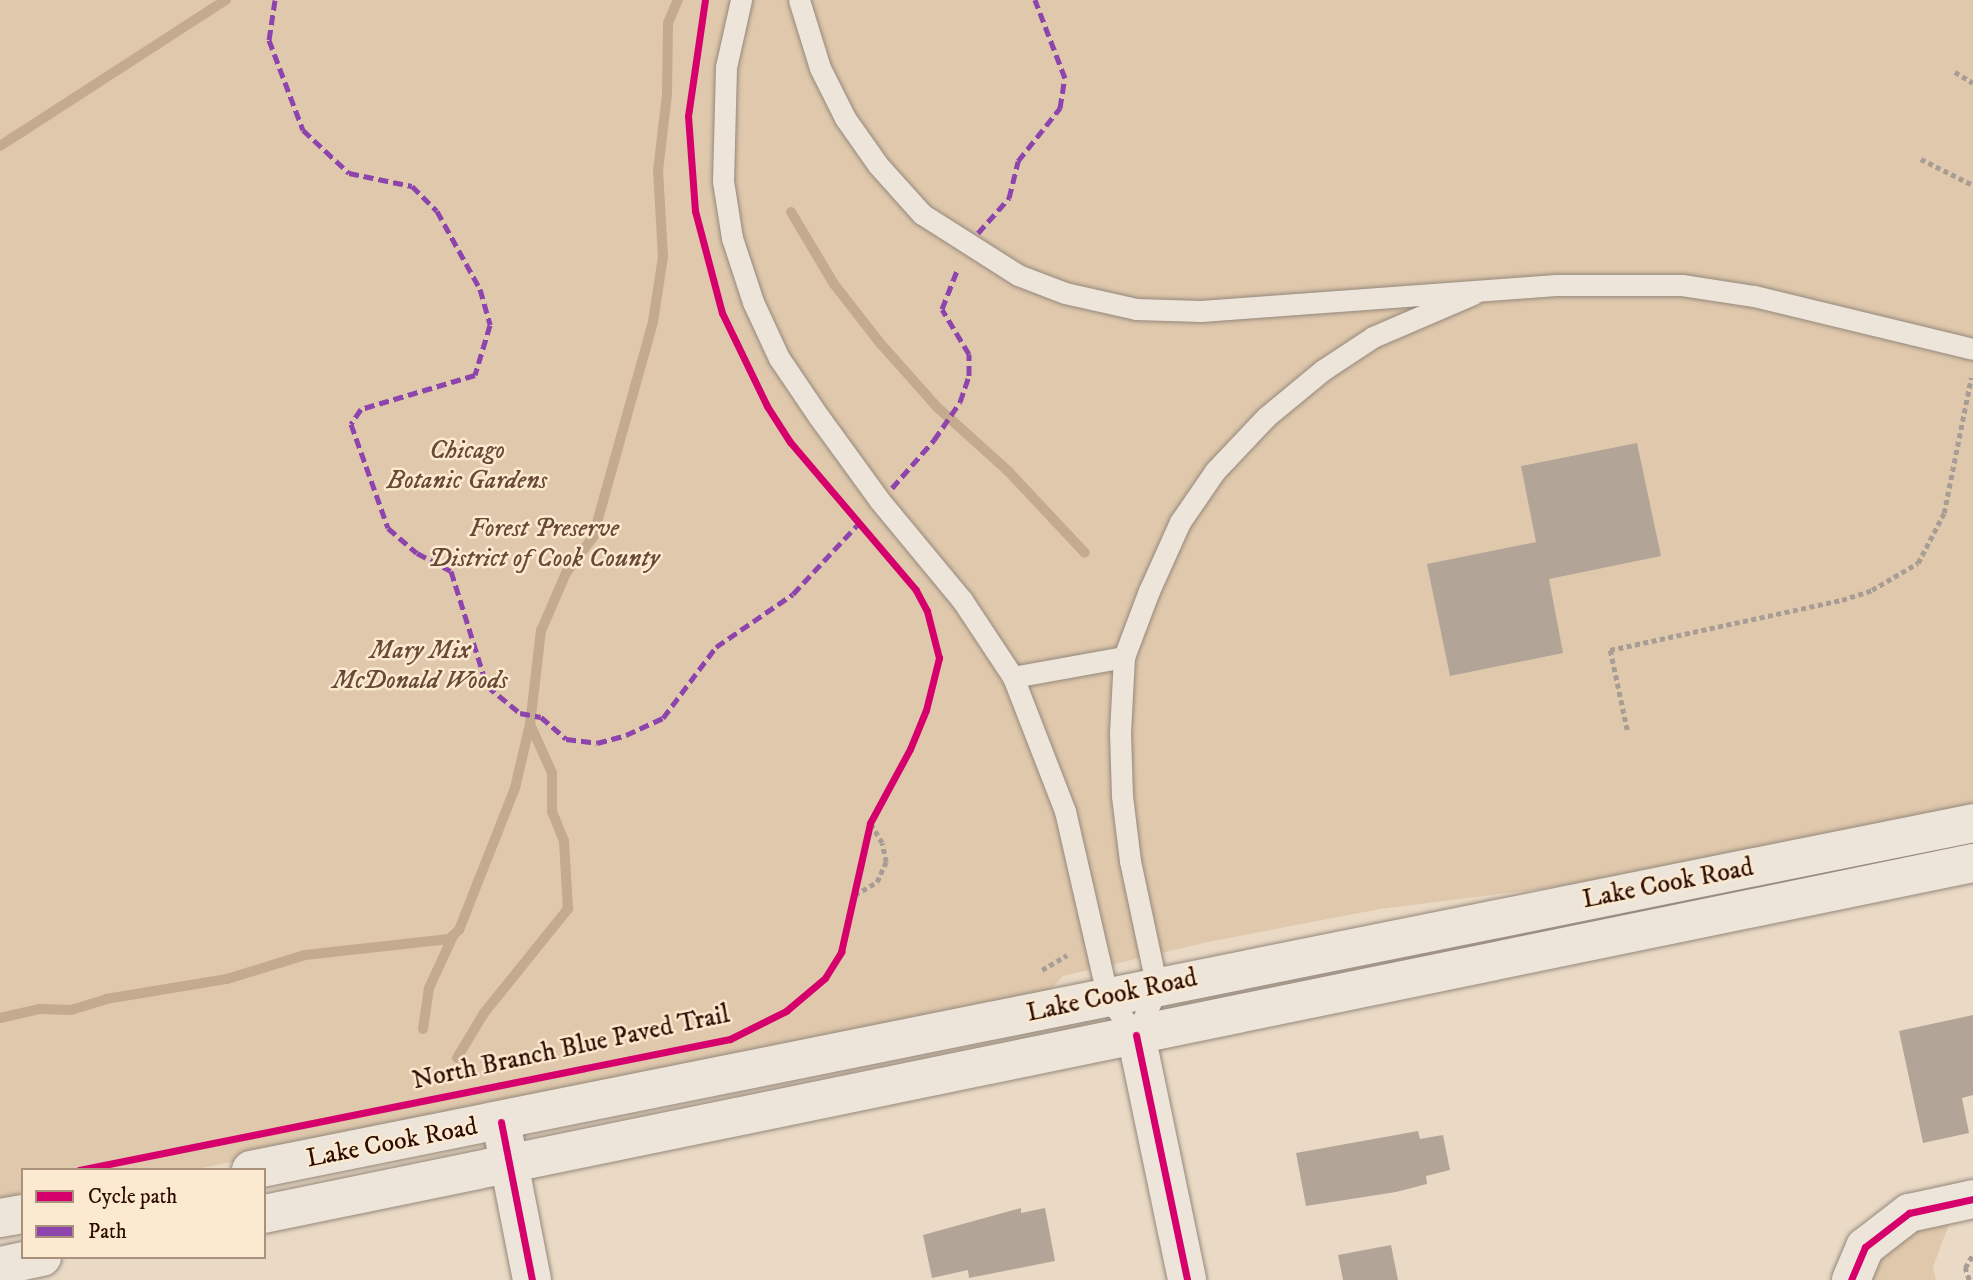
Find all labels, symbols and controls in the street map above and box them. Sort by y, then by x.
park label: Chicago Botanic Gardens [387,435,547,496]
park label: Forest Preserve District of Cook County [428,513,660,574]
park label: Mary Mix McDonald Woods [332,635,508,696]
street label: Lake Cook Road [1580,852,1756,916]
street label: Lake Cook Road [1024,963,1200,1029]
street label: North Branch Blue Paved Trail [410,999,732,1097]
street label: Lake Cook Road [304,1111,480,1175]
legend [21,1168,266,1259]
text: Cycle path [88,1184,177,1210]
text: Path [88,1219,127,1245]

